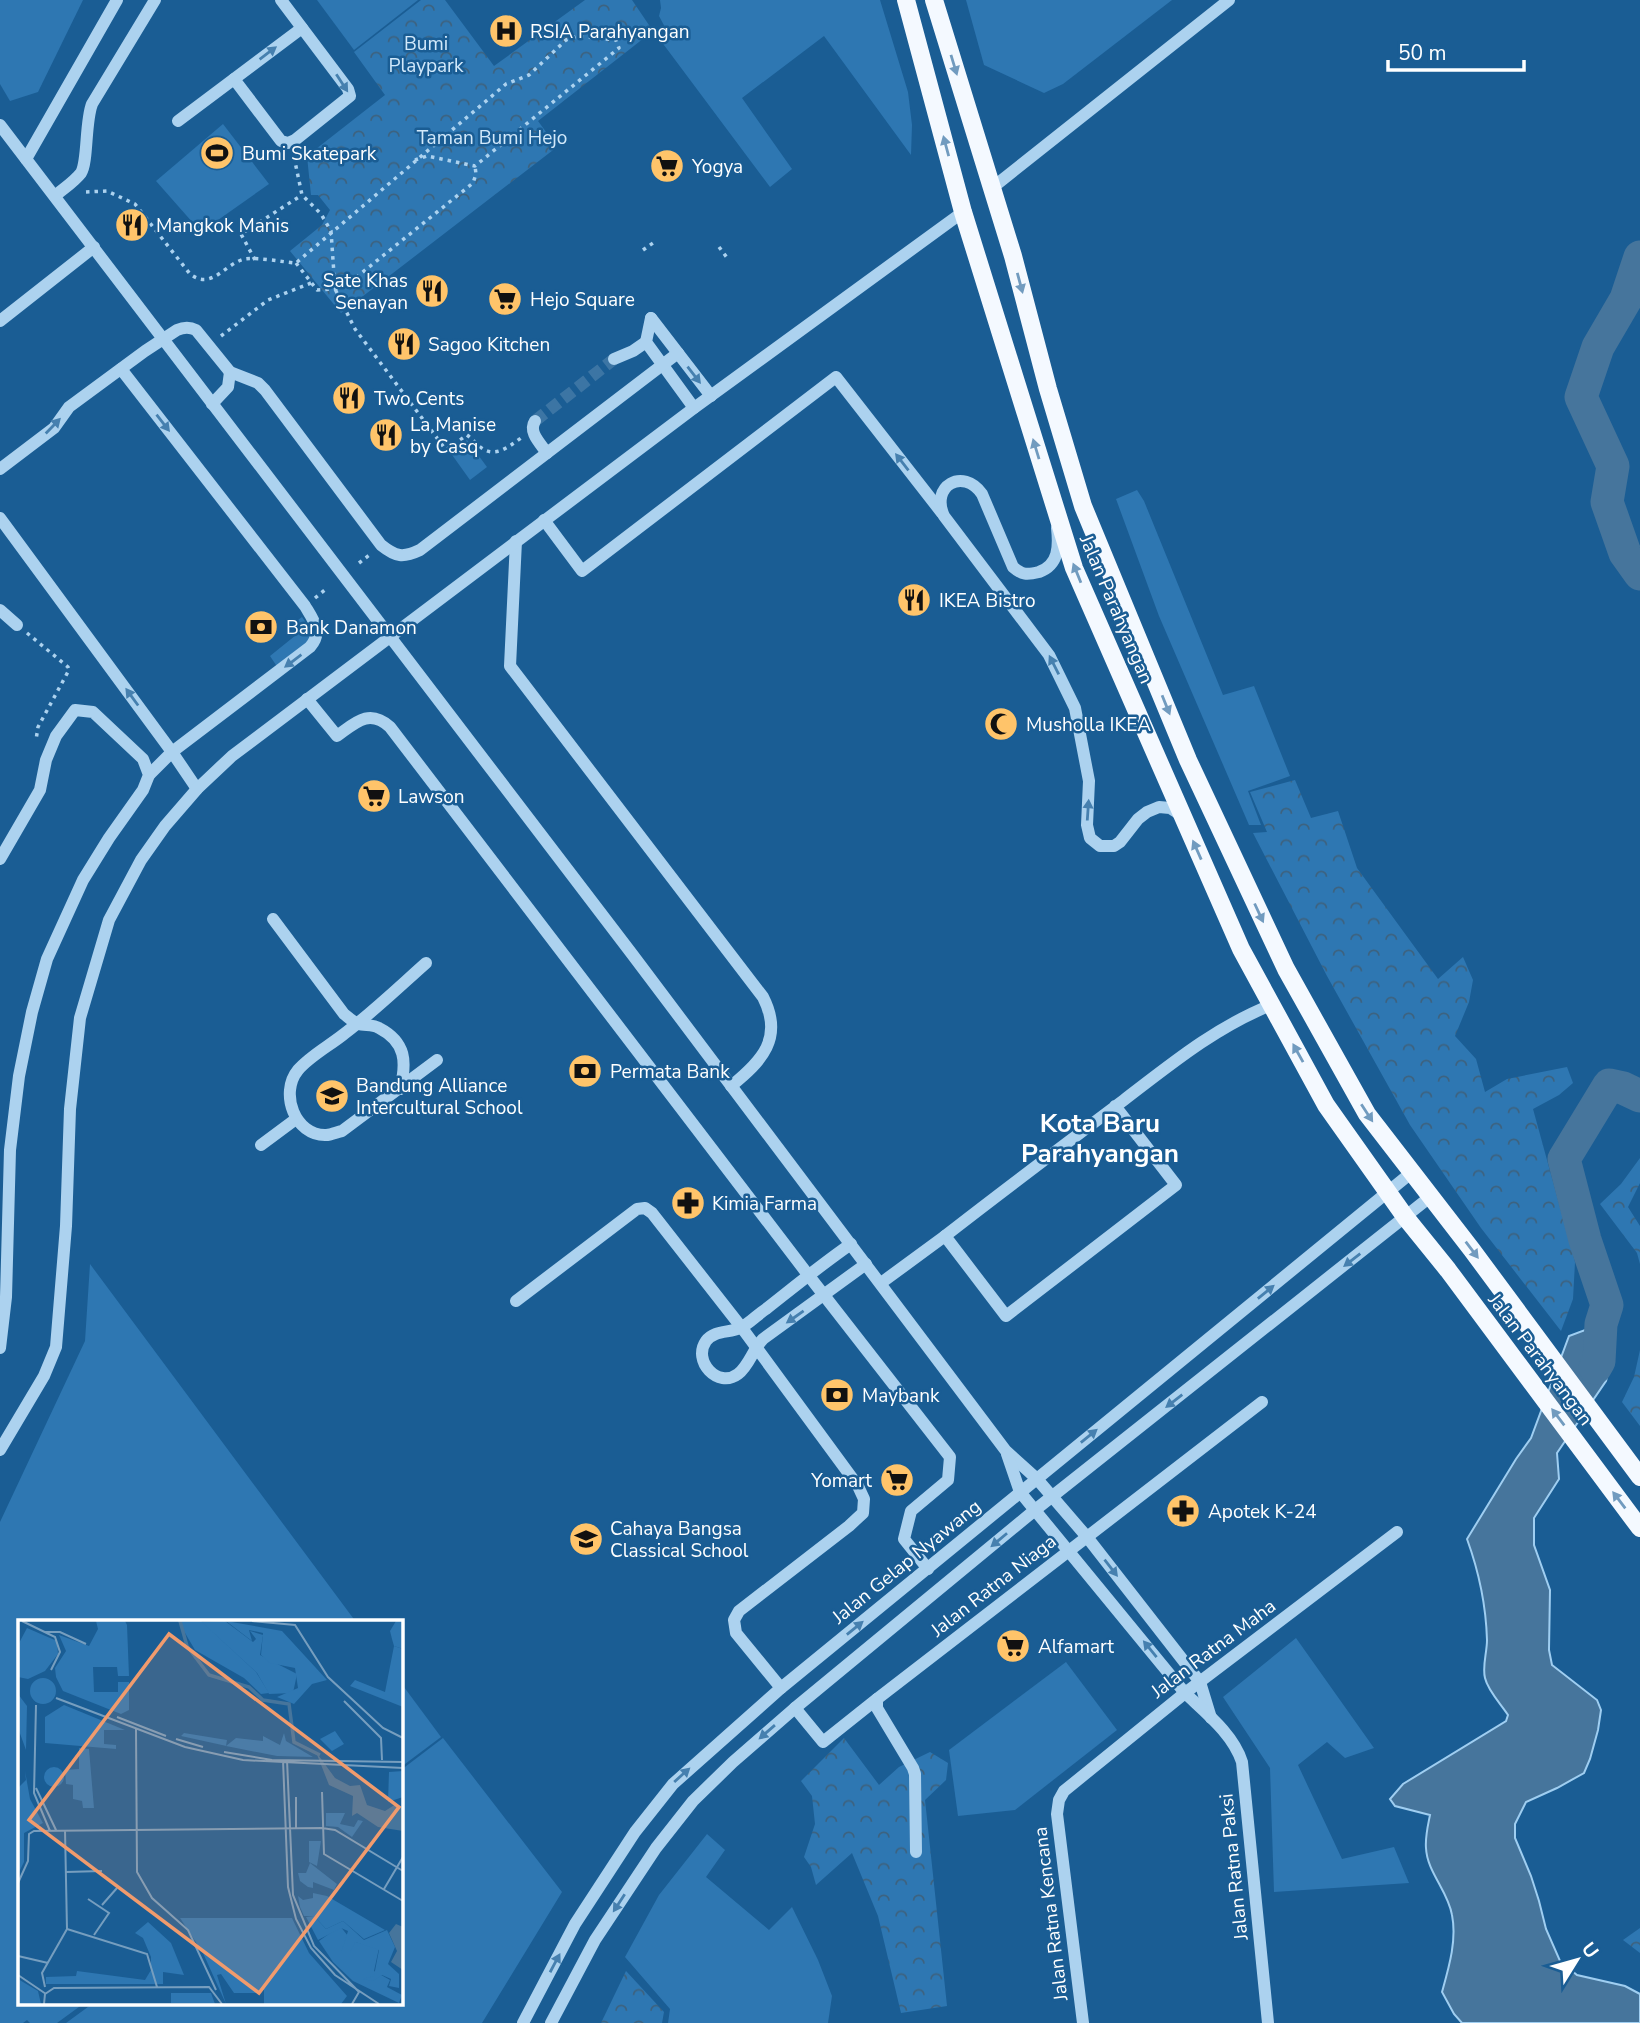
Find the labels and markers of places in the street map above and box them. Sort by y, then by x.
hospital icon: RSIA Parahyangan [487,12,525,50]
place label: RSIA Parahyangan [530,19,690,45]
sports icon: Bumi Skatepark [198,134,236,172]
place label: Bumi Skatepark [242,141,377,167]
supermarket icon: Yogya [648,147,686,185]
place label: Yogya [691,154,743,180]
restaurant icon: Mangkok Manis [113,206,151,244]
place label: Mangkok Manis [156,213,289,239]
place label: Sate Khas Senayan [323,268,408,316]
restaurant icon: Sate Khas Senayan [413,272,451,310]
supermarket icon: Hejo Square [486,280,524,318]
place label: Hejo Square [530,287,635,313]
restaurant icon: Sagoo Kitchen [385,325,423,363]
place label: Sagoo Kitchen [428,332,550,358]
restaurant icon: Two Cents [330,379,368,417]
place label: Two Cents [374,386,464,412]
place label: La Manise by Casq [410,412,496,460]
restaurant icon: La Manise by Casq [367,416,405,454]
restaurant icon: IKEA Bistro [895,581,933,619]
place label: IKEA Bistro [939,588,1035,614]
bank icon: Bank Danamon [242,608,280,646]
place label: Bank Danamon [286,615,417,641]
mosque icon: Musholla IKEA [982,705,1020,743]
place label: Musholla IKEA [1026,712,1151,738]
supermarket icon: Lawson [355,777,393,815]
place label: Lawson [398,784,465,810]
bank icon: Permata Bank [566,1052,604,1090]
place label: Permata Bank [610,1059,730,1085]
place label: Bandung Alliance Intercultural School [356,1073,523,1121]
school or university icon: Bandung Alliance Intercultural School [313,1077,351,1115]
pharmacy icon: Kimia Farma [669,1184,707,1222]
place label: Kimia Farma [712,1191,817,1217]
bank icon: Maybank [818,1376,856,1414]
place label: Maybank [862,1383,940,1409]
supermarket icon: Yomart [878,1461,916,1499]
place label: Yomart [810,1468,872,1494]
pharmacy icon: Apotek K-24 [1164,1492,1202,1530]
place label: Apotek K-24 [1208,1499,1317,1525]
place label: Cahaya Bangsa Classical School [610,1516,749,1564]
school or university icon: Cahaya Bangsa Classical School [567,1520,605,1558]
supermarket icon: Alfamart [994,1627,1032,1665]
place label: Alfamart [1038,1634,1114,1660]

